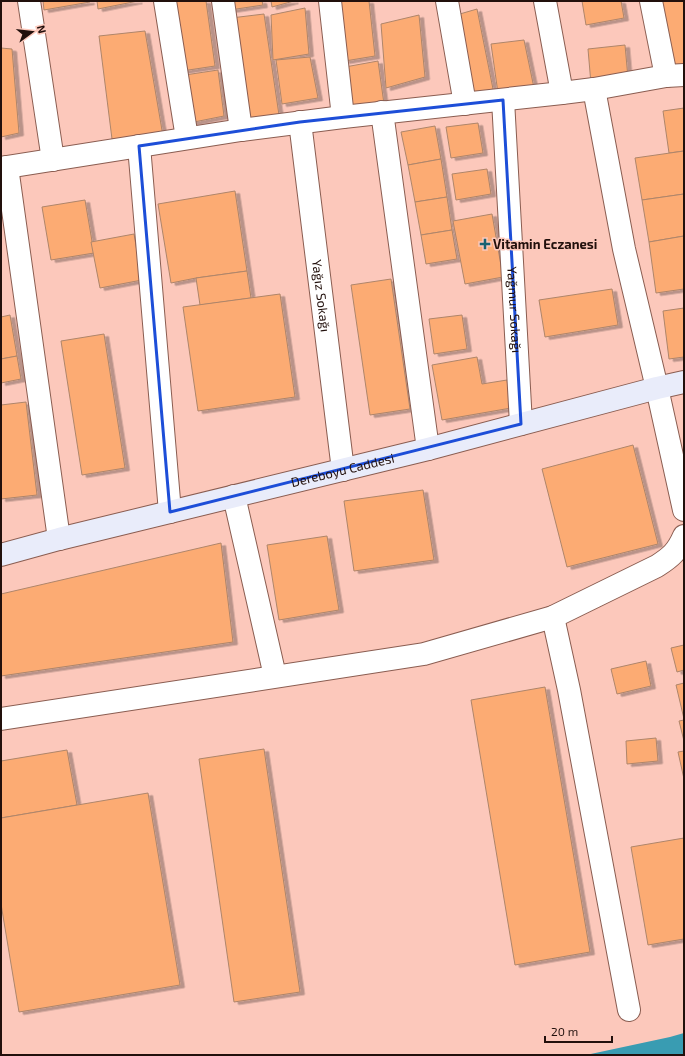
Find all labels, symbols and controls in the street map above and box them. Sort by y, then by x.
north arrow [12,12,52,52]
text: N [35,24,49,35]
place label: Vitamin Eczanesi [493,236,597,252]
marker: Vitamin Eczanesi [480,239,490,249]
street label: Yağız Sokağı [309,259,334,333]
street label: Yağmur Sokağı [504,266,525,353]
street label: Dereboyu Caddesi [289,450,396,490]
scale bar [545,1018,612,1044]
text: 20 m [551,1024,578,1038]

